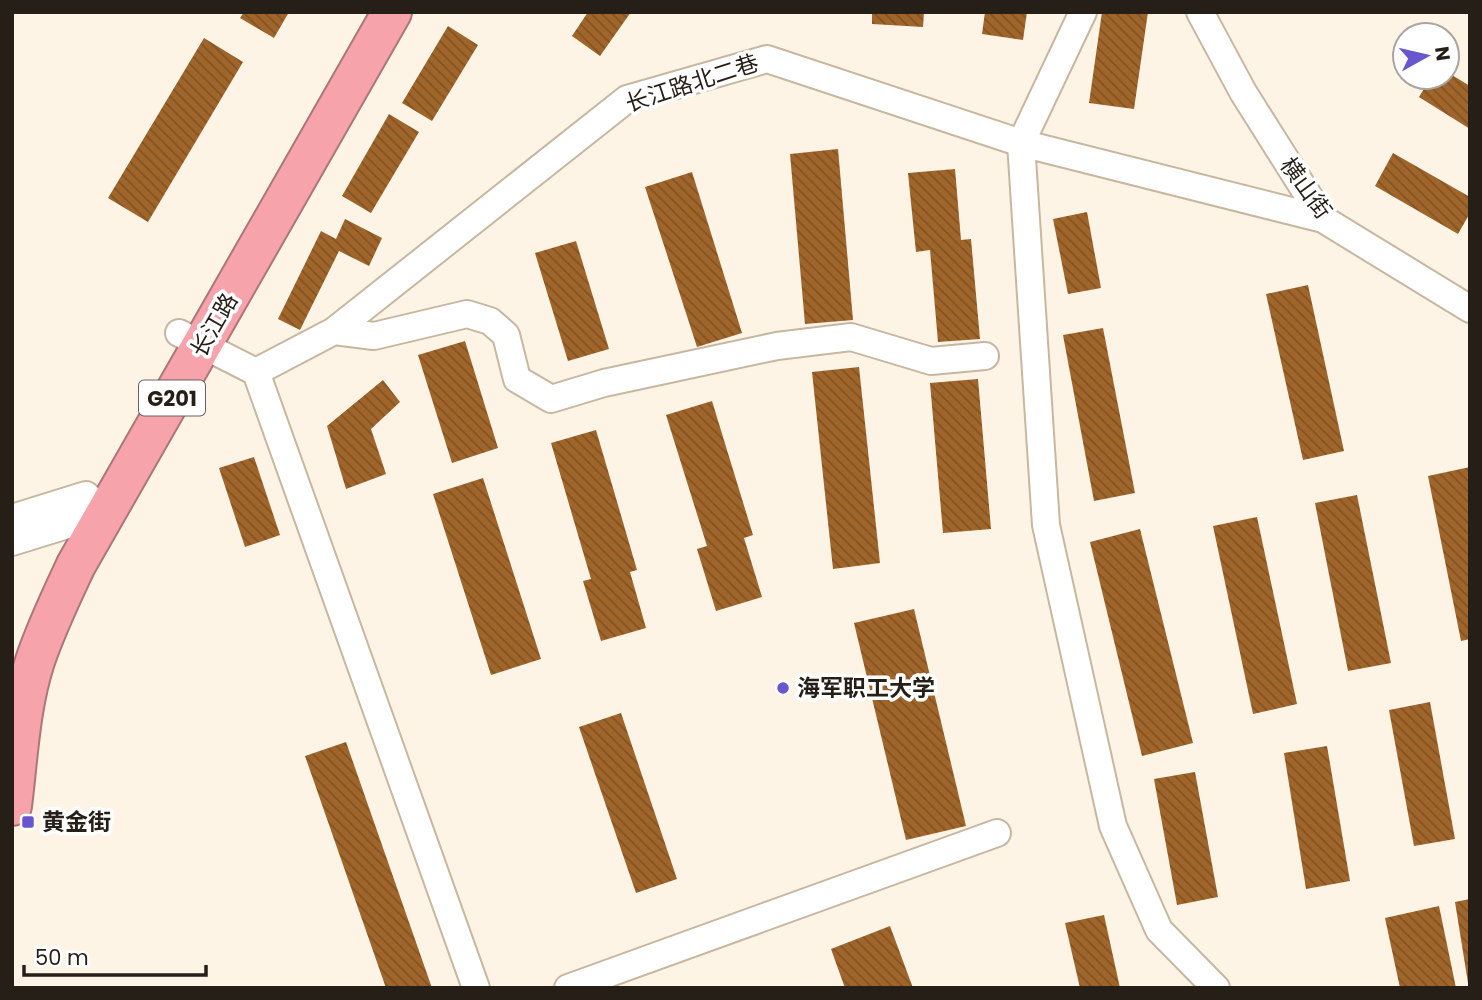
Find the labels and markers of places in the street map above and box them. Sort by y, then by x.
place label: 海军职工大学 [797,672,935,704]
marker: 海军职工大学 [775,680,791,696]
place label: 黄金街 [42,806,111,838]
marker: 黄金街 [20,814,36,830]

